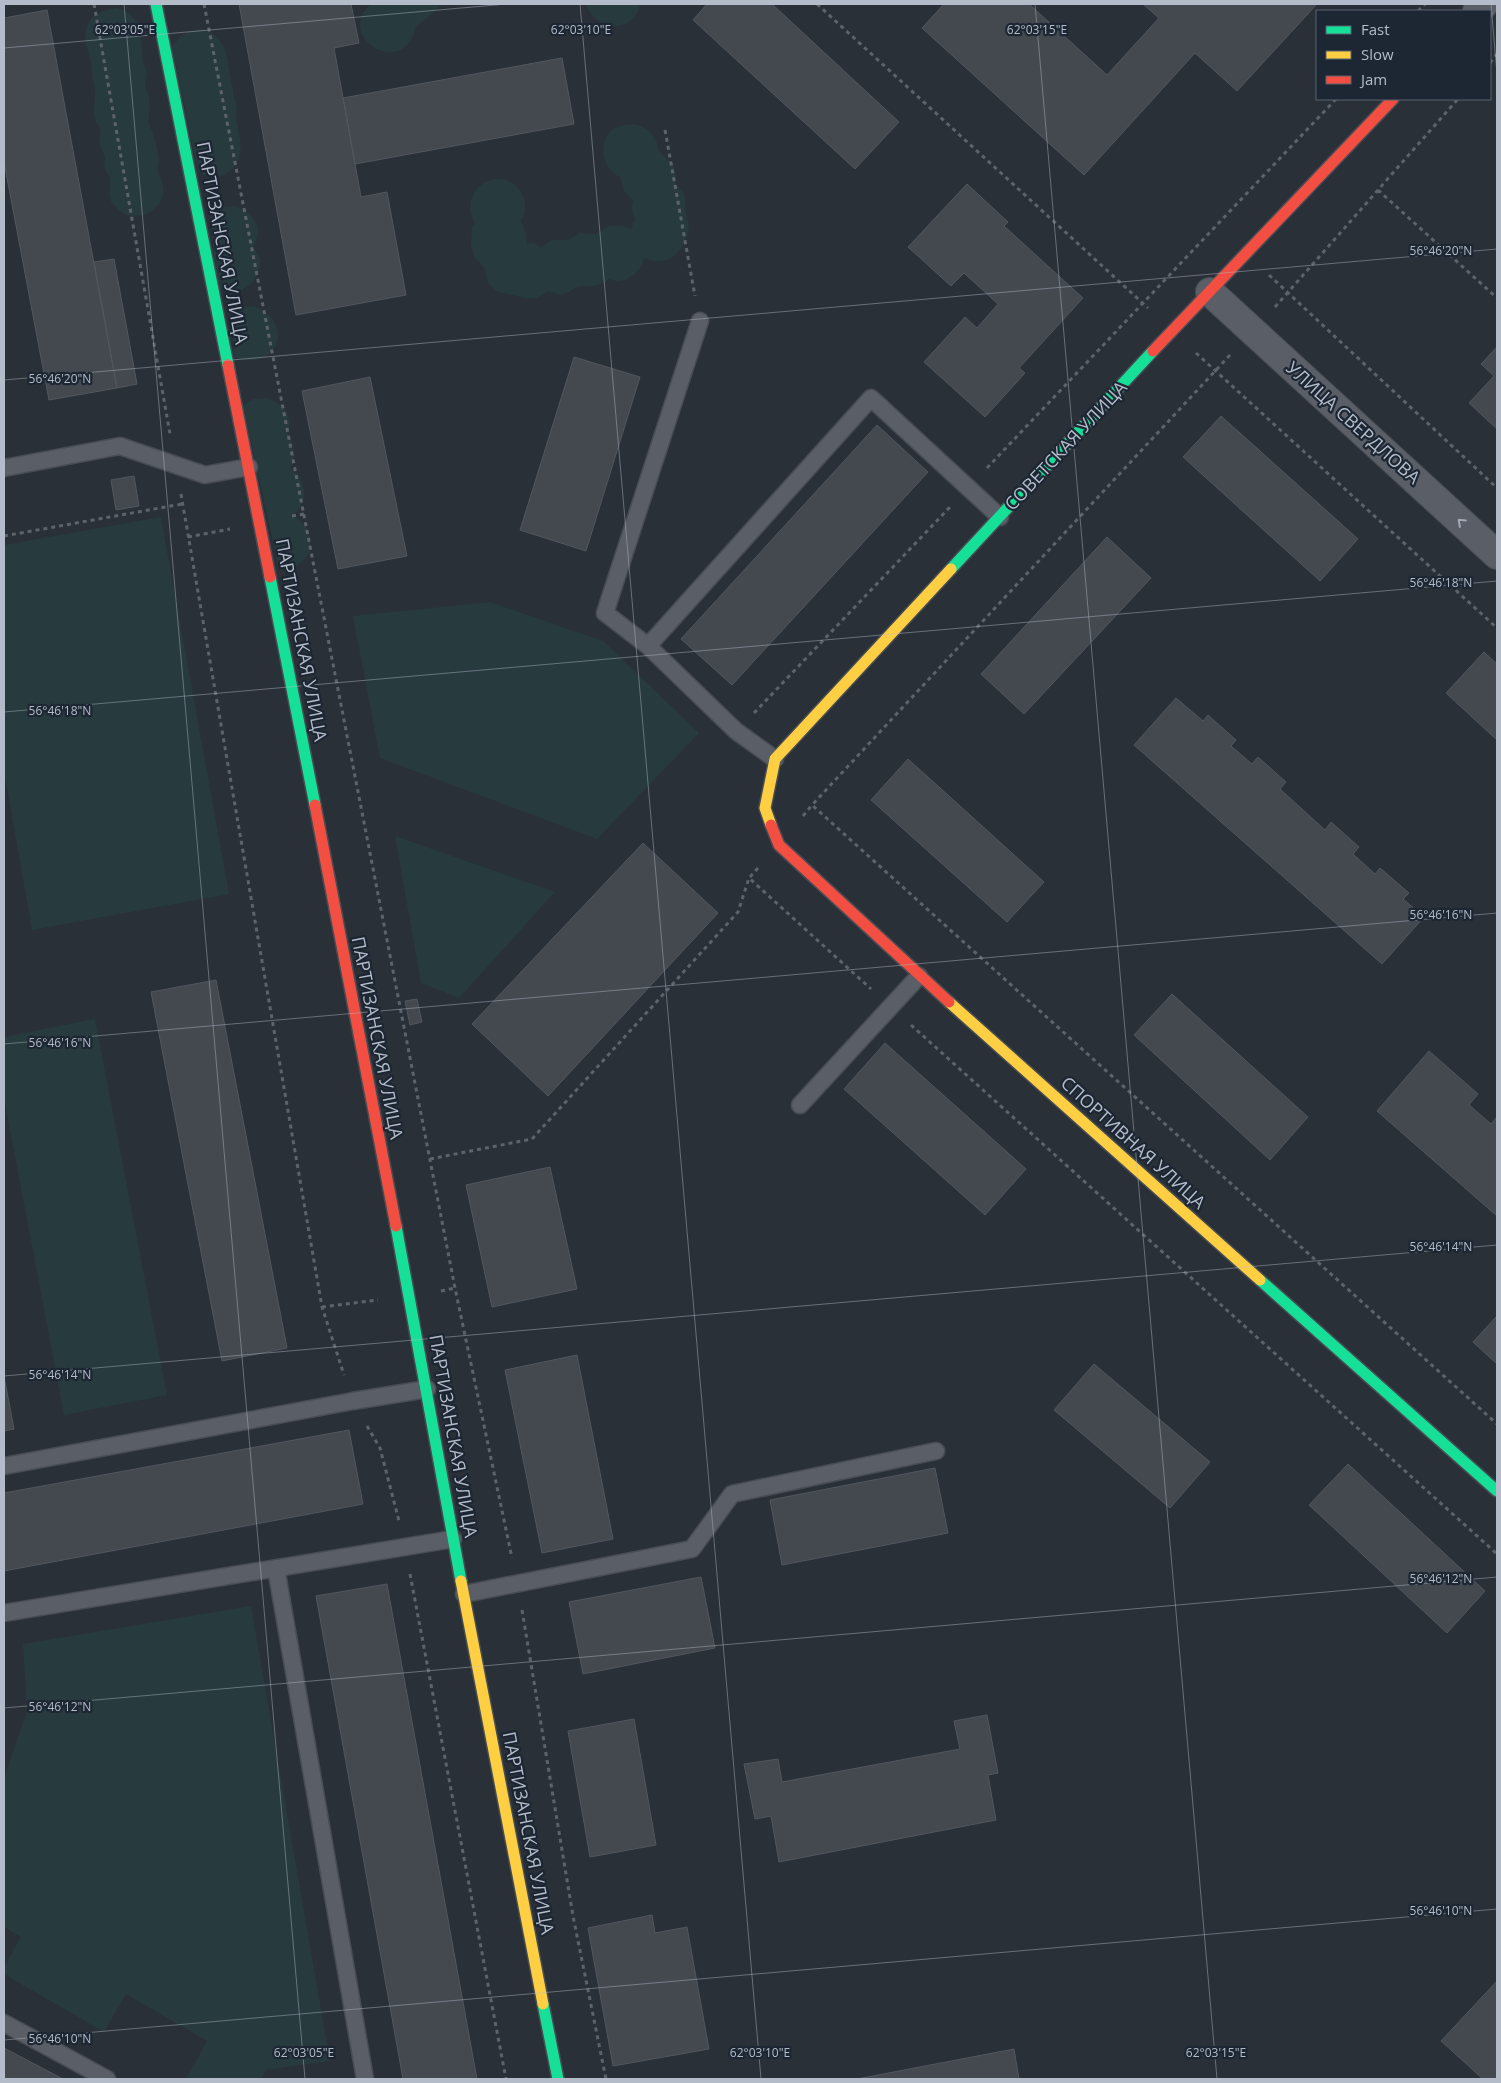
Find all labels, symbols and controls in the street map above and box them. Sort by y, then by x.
legend [1316,10,1491,100]
text: Fast [1361,19,1390,39]
text: 62°03'05"E [95,21,155,38]
text: 62°03'10"E [551,21,611,38]
text: 62°03'15"E [1007,21,1067,38]
text: Slow [1361,44,1394,64]
text: Jam [1359,69,1387,89]
street label: ПАРТИЗАНСКАЯ УЛИЦА [192,139,255,347]
text: 56°46'20"N [1410,242,1472,259]
street label: УЛИЦА СВЕРДЛОВА [1282,356,1426,489]
text: 56°46'20"N [29,370,91,387]
street label: СОВЕТСКАЯ УЛИЦА [999,375,1132,515]
one-way arrow [1458,519,1467,528]
street label: ПАРТИЗАНСКАЯ УЛИЦА [271,536,334,744]
text: 56°46'18"N [1410,574,1472,591]
text: 56°46'18"N [29,702,91,719]
text: 56°46'16"N [1410,906,1472,923]
street label: ПАРТИЗАНСКАЯ УЛИЦА [347,934,410,1142]
text: 56°46'16"N [29,1034,91,1051]
street label: СПОРТИВНАЯ УЛИЦА [1056,1071,1212,1214]
text: 56°46'14"N [1410,1238,1472,1255]
street label: ПАРТИЗАНСКАЯ УЛИЦА [424,1332,484,1540]
text: 56°46'14"N [29,1366,91,1383]
text: 56°46'12"N [1410,1570,1472,1587]
text: 56°46'12"N [29,1698,91,1715]
street label: ПАРТИЗАНСКАЯ УЛИЦА [498,1729,561,1937]
text: 56°46'10"N [1410,1902,1472,1919]
text: 56°46'10"N [29,2030,91,2047]
text: 62°03'05"E [274,2044,334,2061]
text: 62°03'10"E [730,2044,790,2061]
text: 62°03'15"E [1186,2044,1246,2061]

